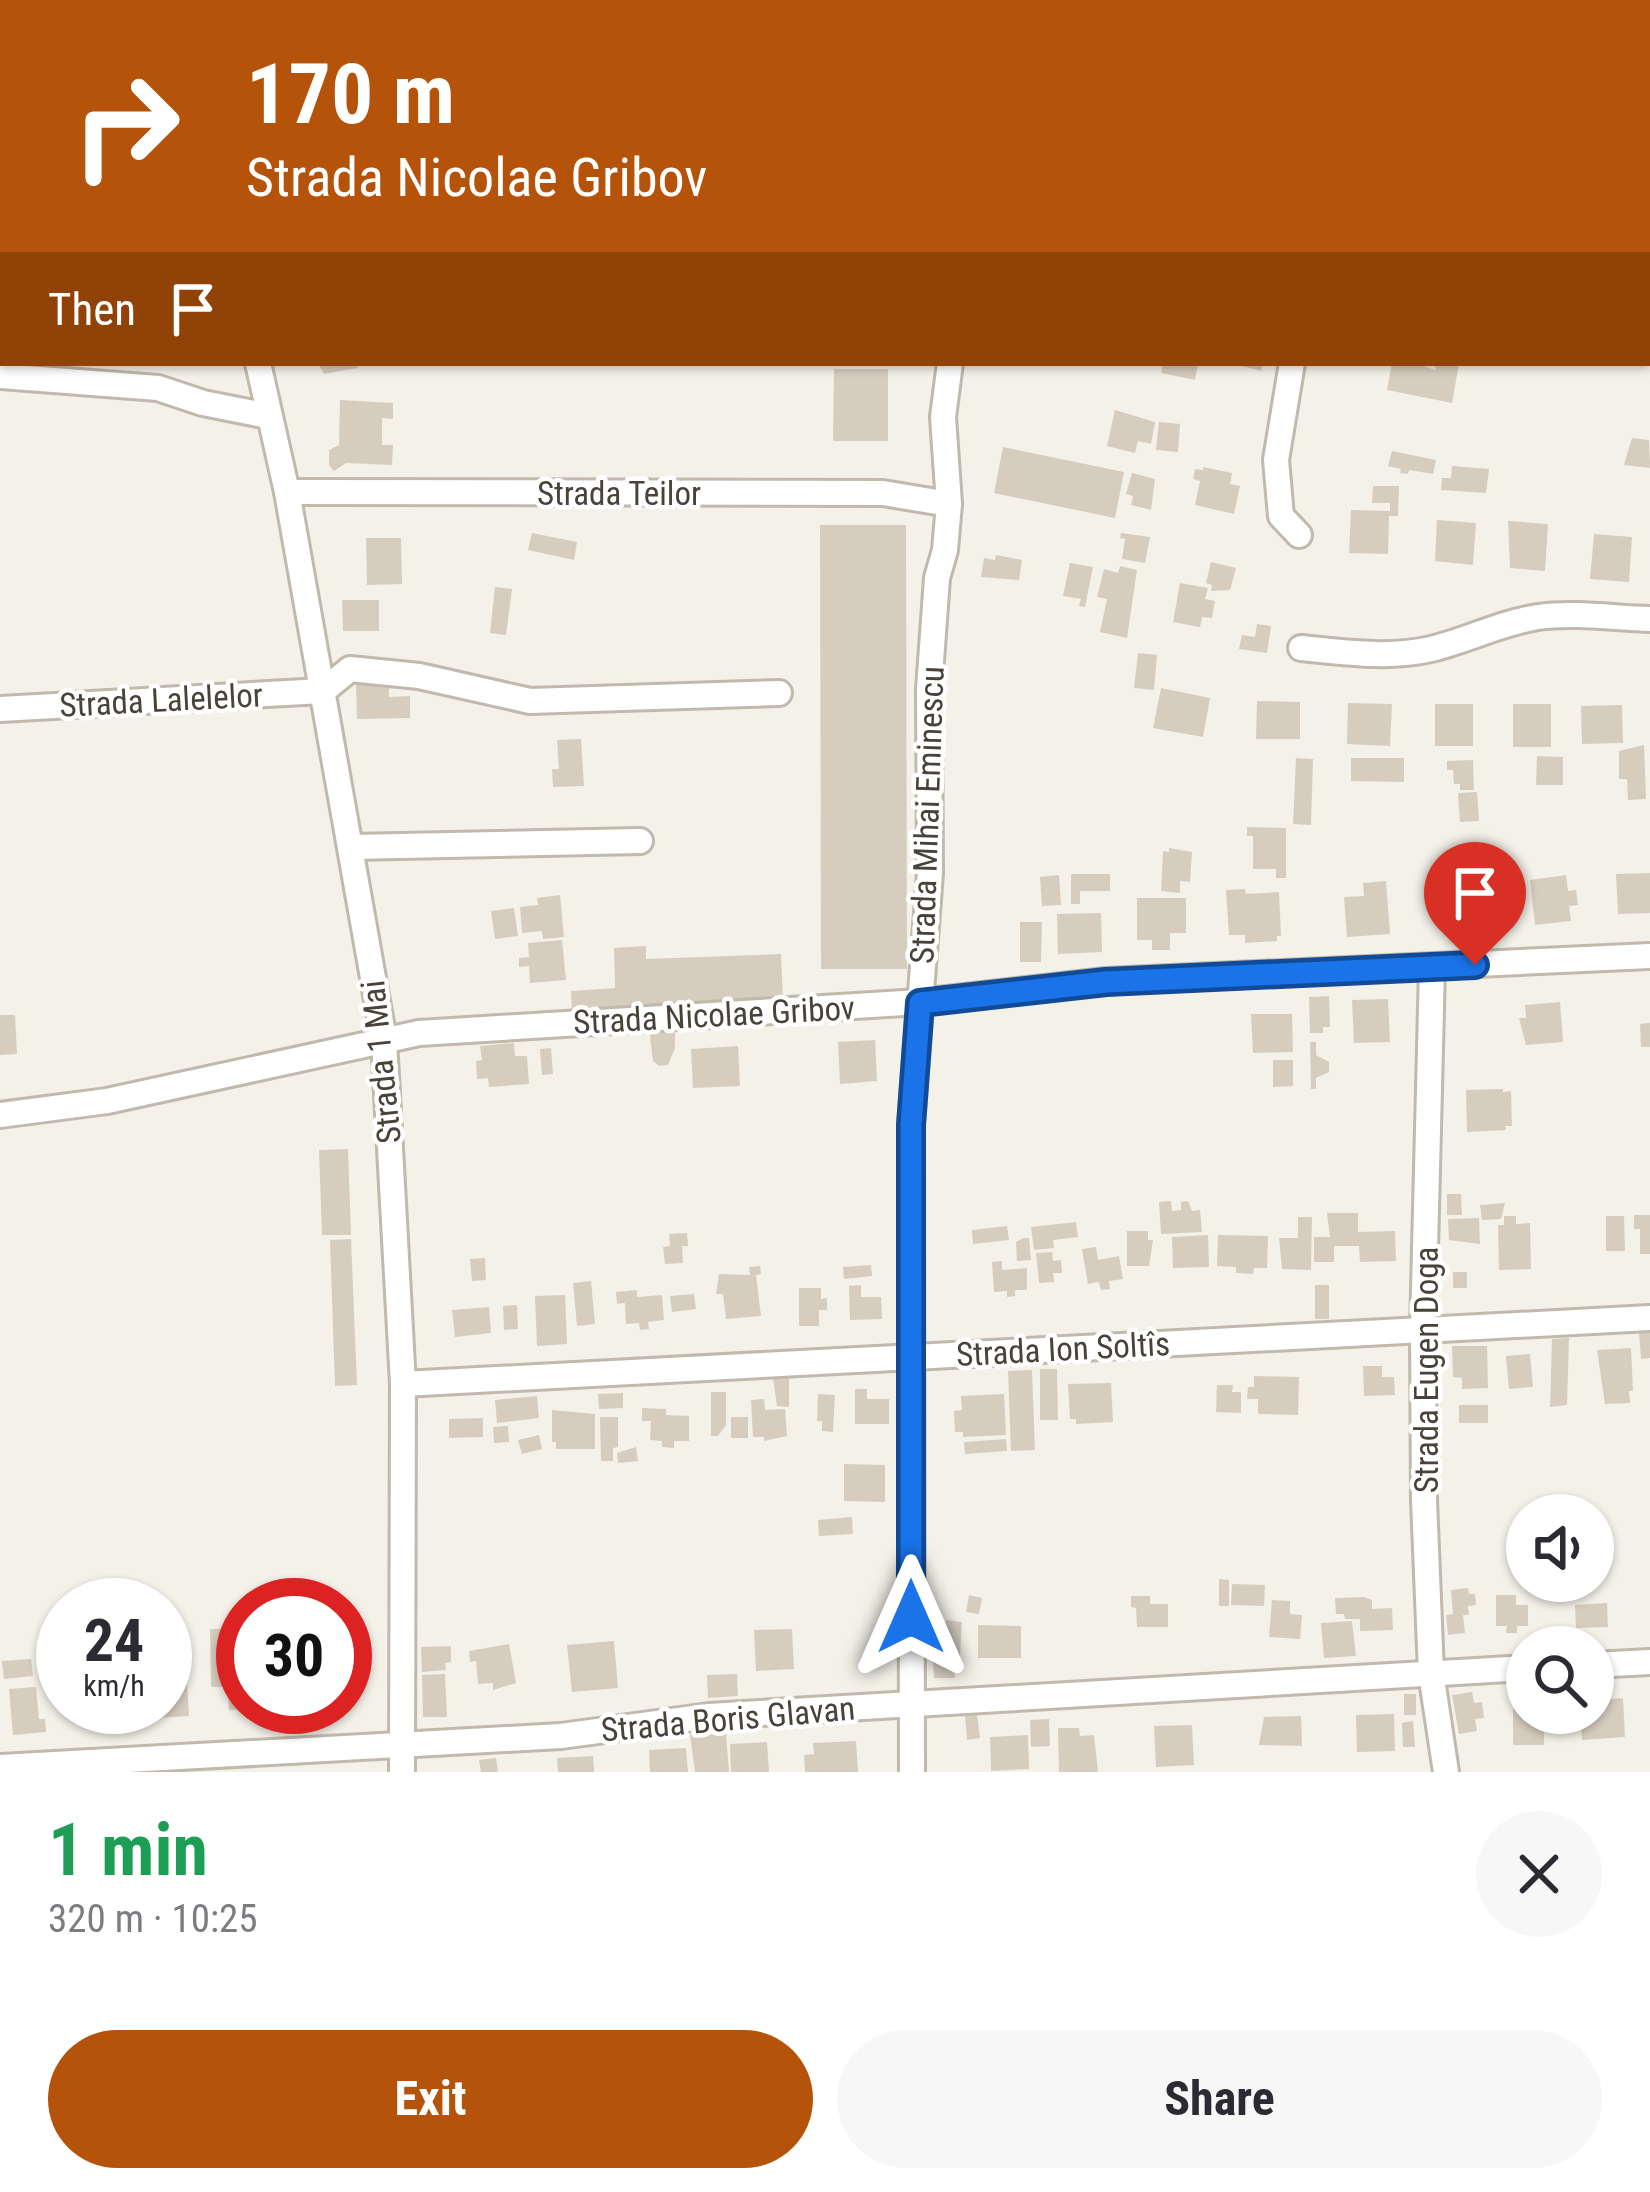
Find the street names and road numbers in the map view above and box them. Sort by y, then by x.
street label: Strada Teilor [537,474,701,513]
street label: Strada Mihai Eminescu [902,666,952,964]
street label: Strada Lalelelor [58,675,264,725]
street label: Strada 1 Mai [353,978,409,1146]
street label: Strada Nicolae Gribov [572,988,856,1042]
street label: Strada Eugen Doga [1407,1247,1446,1493]
street label: Strada Ion Soltîs [955,1324,1171,1374]
street label: Strada Boris Glavan [599,1688,857,1750]

